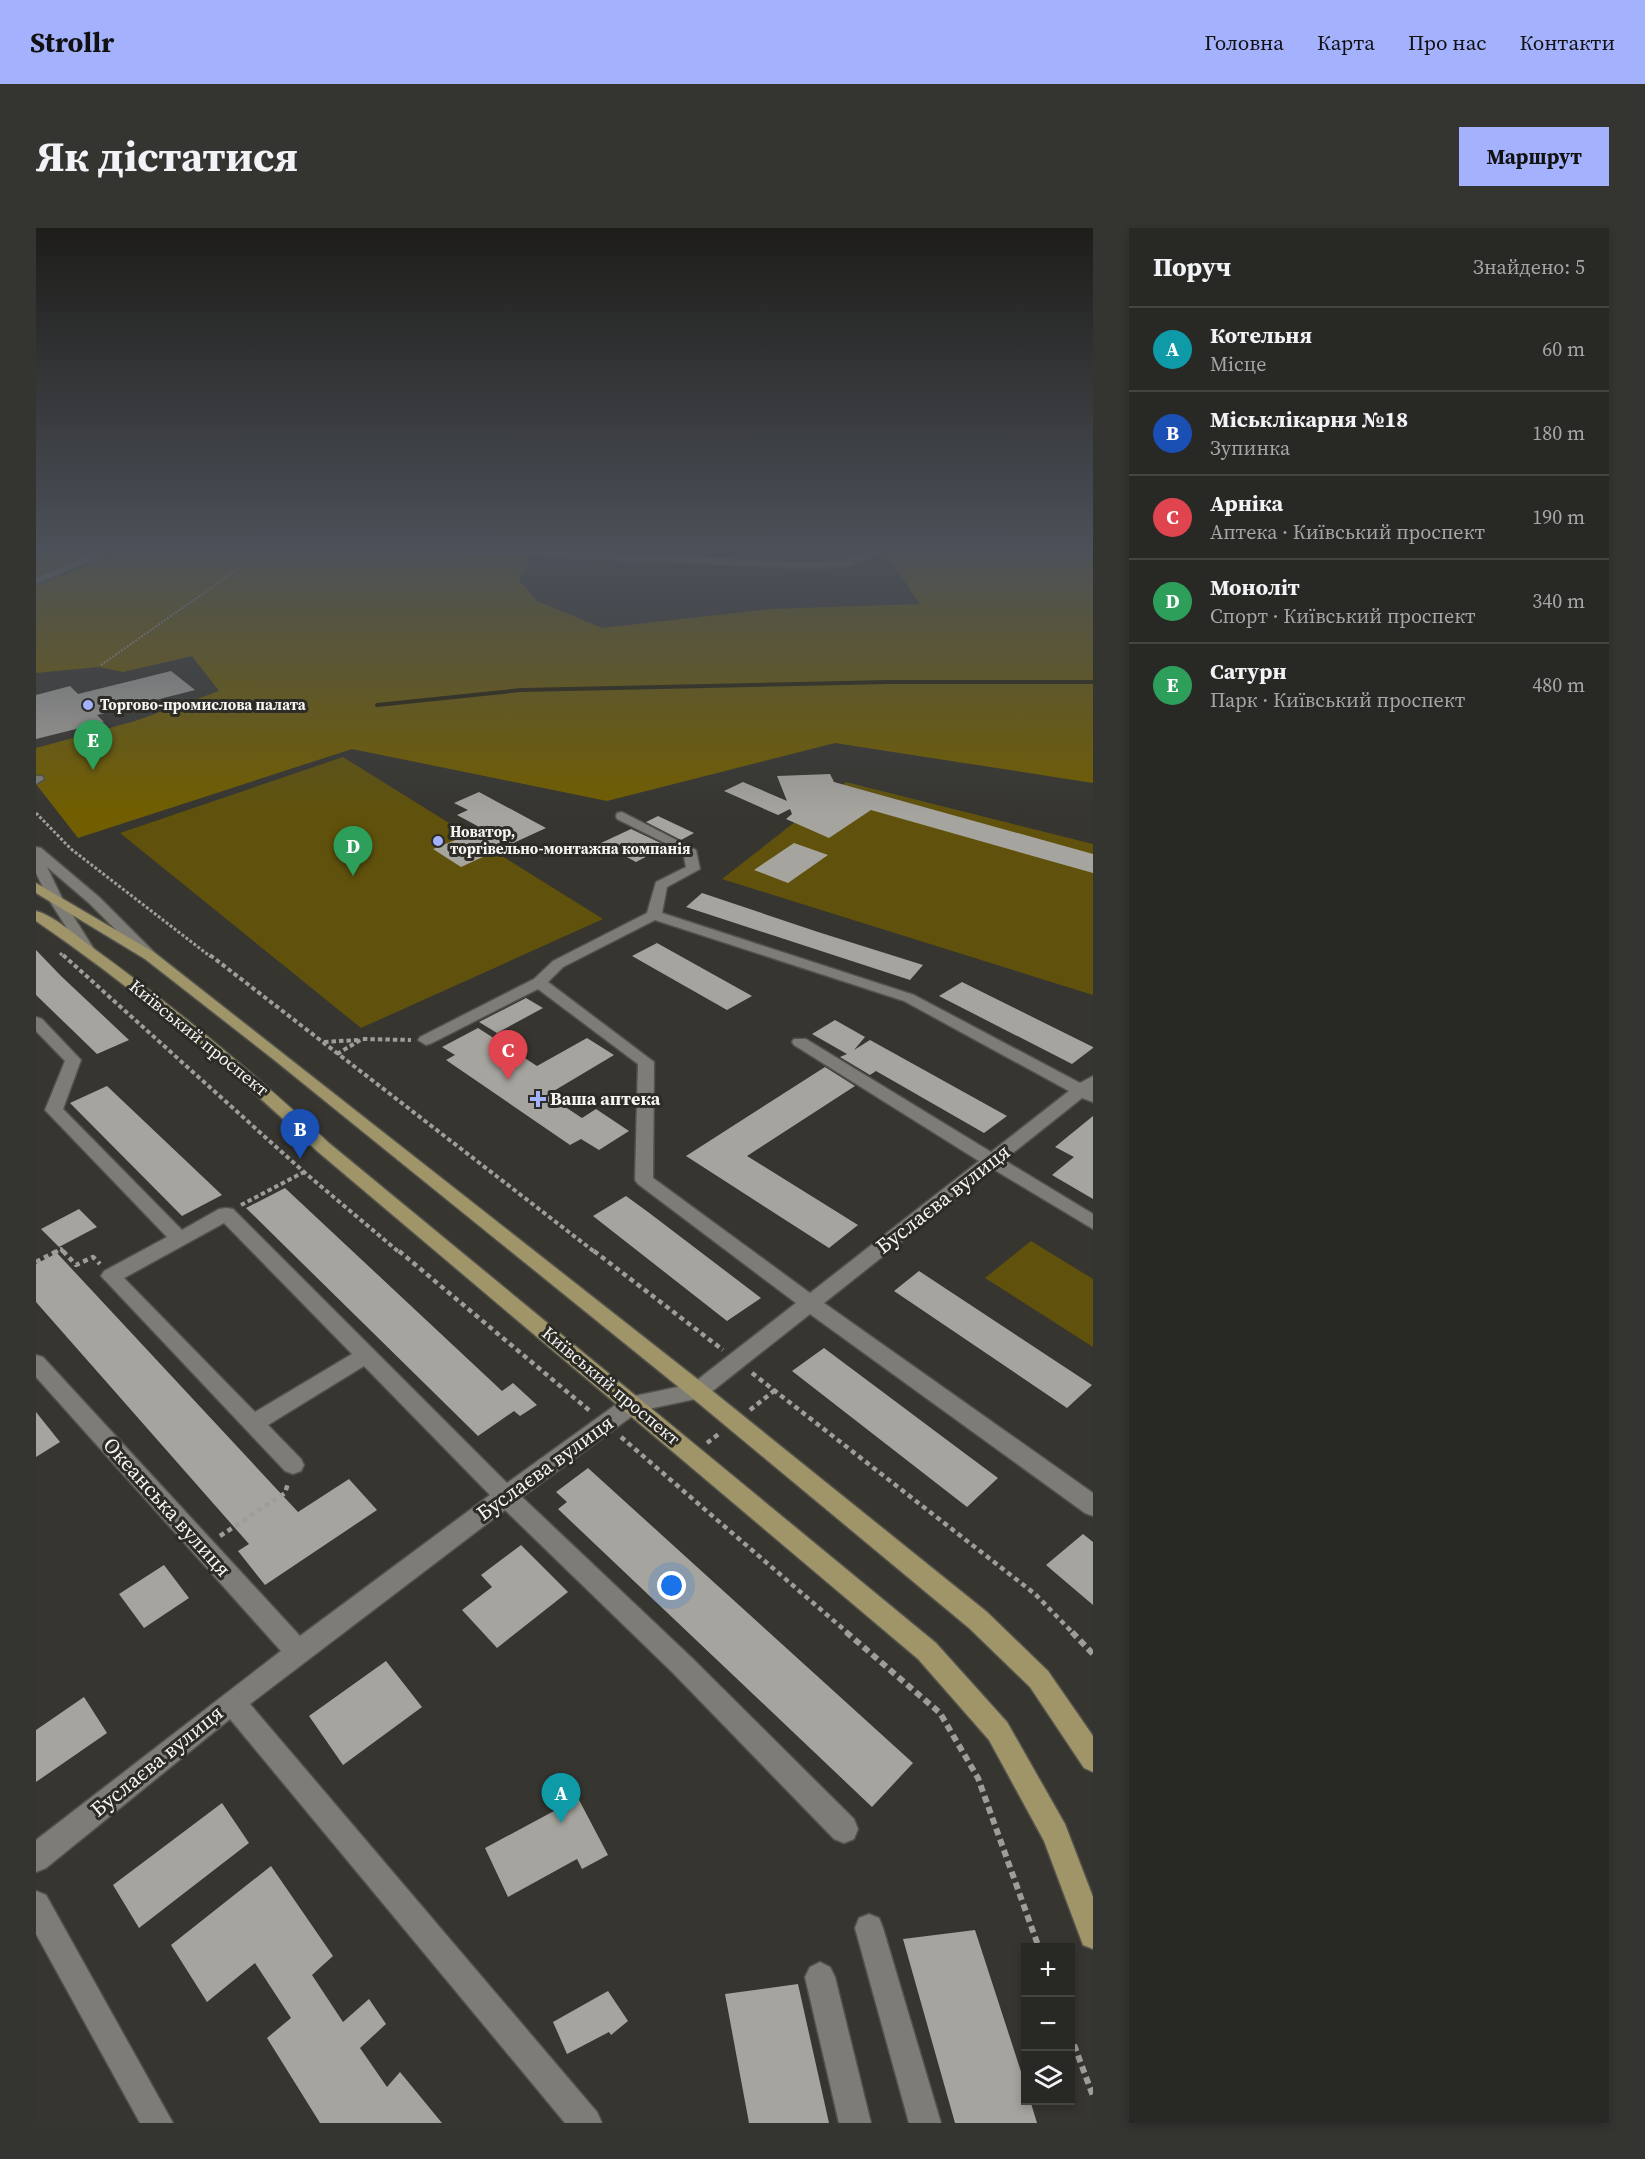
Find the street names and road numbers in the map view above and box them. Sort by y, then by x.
street label: Київський проспект [124,973,275,1102]
street label: Буслаєва вулиця [870,1137,1016,1260]
street label: Київський проспект [537,1320,686,1451]
street label: Буслаєва вулиця [470,1408,619,1527]
street label: Океанська вулиця [97,1431,238,1583]
street label: Буслаєва вулиця [84,1698,229,1823]

